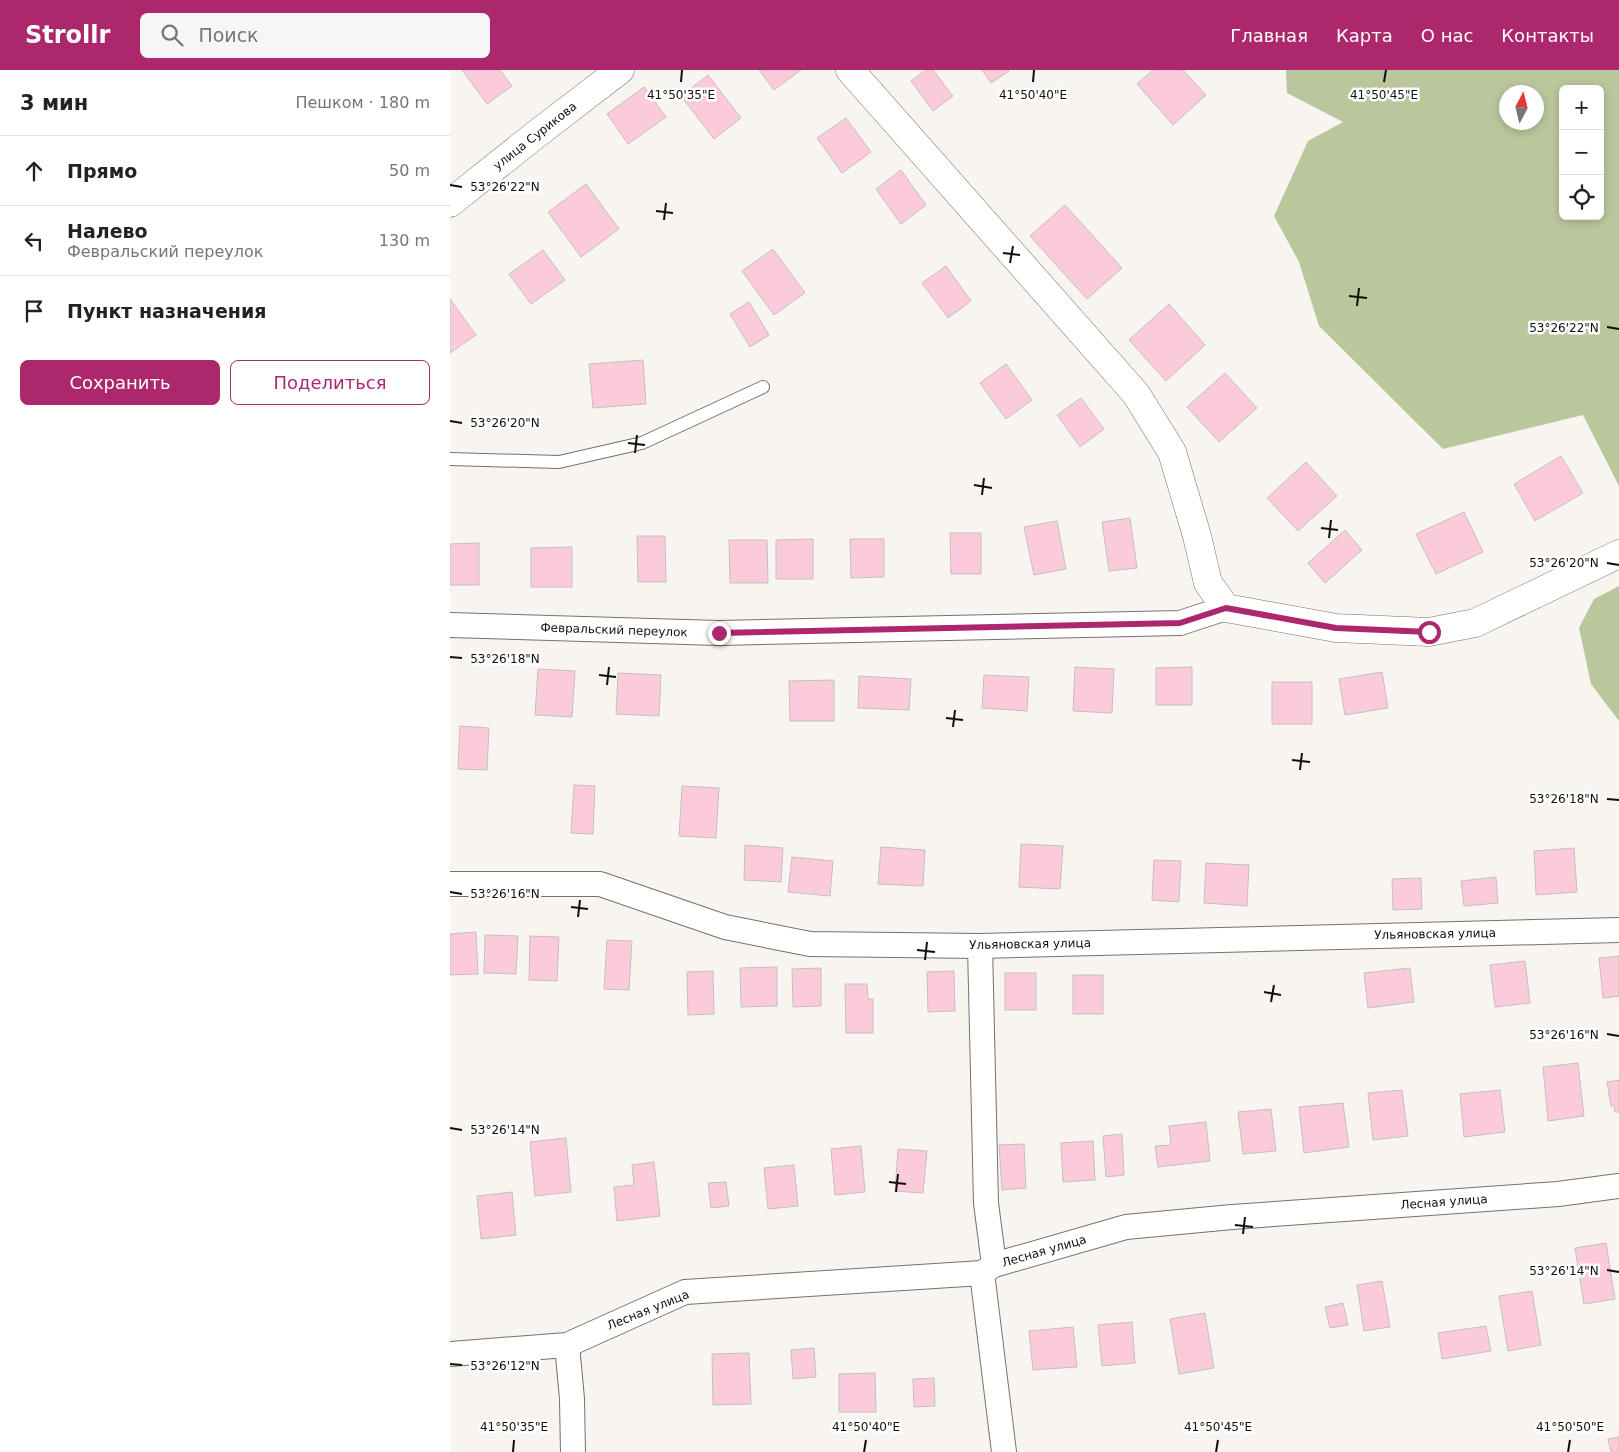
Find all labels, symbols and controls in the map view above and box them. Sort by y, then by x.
search box [140,13,490,58]
text: Strollr [25,21,110,49]
icon: search [158,21,186,49]
text: Поиск [198,24,259,46]
text: Главная [1230,25,1308,46]
text: Карта [1336,25,1393,46]
text: О нас [1421,25,1473,46]
text: Контакты [1501,25,1594,46]
north arrow [1499,85,1544,130]
map controls [1559,85,1604,220]
button: + [1559,85,1604,130]
text: 41°50'35"E [647,88,715,102]
text: 41°50'40"E [999,88,1067,102]
text: 41°50'45"E [1350,88,1418,102]
text: 3 мин [20,91,88,115]
text: Пешком · 180 m [295,93,430,112]
street label: улица Сурикова [491,99,579,173]
button: − [1559,130,1604,175]
icon: ahead [20,157,48,185]
text: Прямо [67,160,137,182]
text: 50 m [389,161,430,180]
button: locate [1559,175,1604,220]
text: 53°26'22"N [470,180,540,194]
text: Налево [67,220,148,242]
icon: left [20,227,48,255]
text: 130 m [379,231,430,250]
text: Февральский переулок [67,242,263,261]
icon: arrive [20,297,48,325]
text: Пункт назначения [67,300,266,322]
text: 53°26'22"N [1529,321,1599,335]
button: Сохранить [20,360,220,405]
button: Поделиться [230,360,430,405]
text: 53°26'20"N [470,416,540,430]
text: 53°26'20"N [1529,556,1599,570]
street label: Февральский переулок [540,620,688,640]
route start [1418,621,1441,644]
route end [708,622,731,645]
text: 53°26'18"N [470,652,540,666]
text: 53°26'18"N [1529,792,1599,806]
text: 53°26'16"N [470,887,540,901]
street label: Ульяновская улица [1374,926,1496,942]
street label: Ульяновская улица [969,936,1091,952]
text: 53°26'16"N [1529,1028,1599,1042]
text: 53°26'14"N [470,1123,540,1137]
street label: Лесная улица [1400,1192,1488,1212]
street label: Лесная улица [1000,1232,1088,1270]
text: 53°26'14"N [1529,1264,1599,1278]
street label: Лесная улица [605,1287,691,1333]
text: 53°26'12"N [470,1359,540,1373]
text: 41°50'35"E [480,1420,548,1434]
text: 41°50'40"E [832,1420,900,1434]
text: 41°50'45"E [1184,1420,1252,1434]
text: 41°50'50"E [1536,1420,1604,1434]

